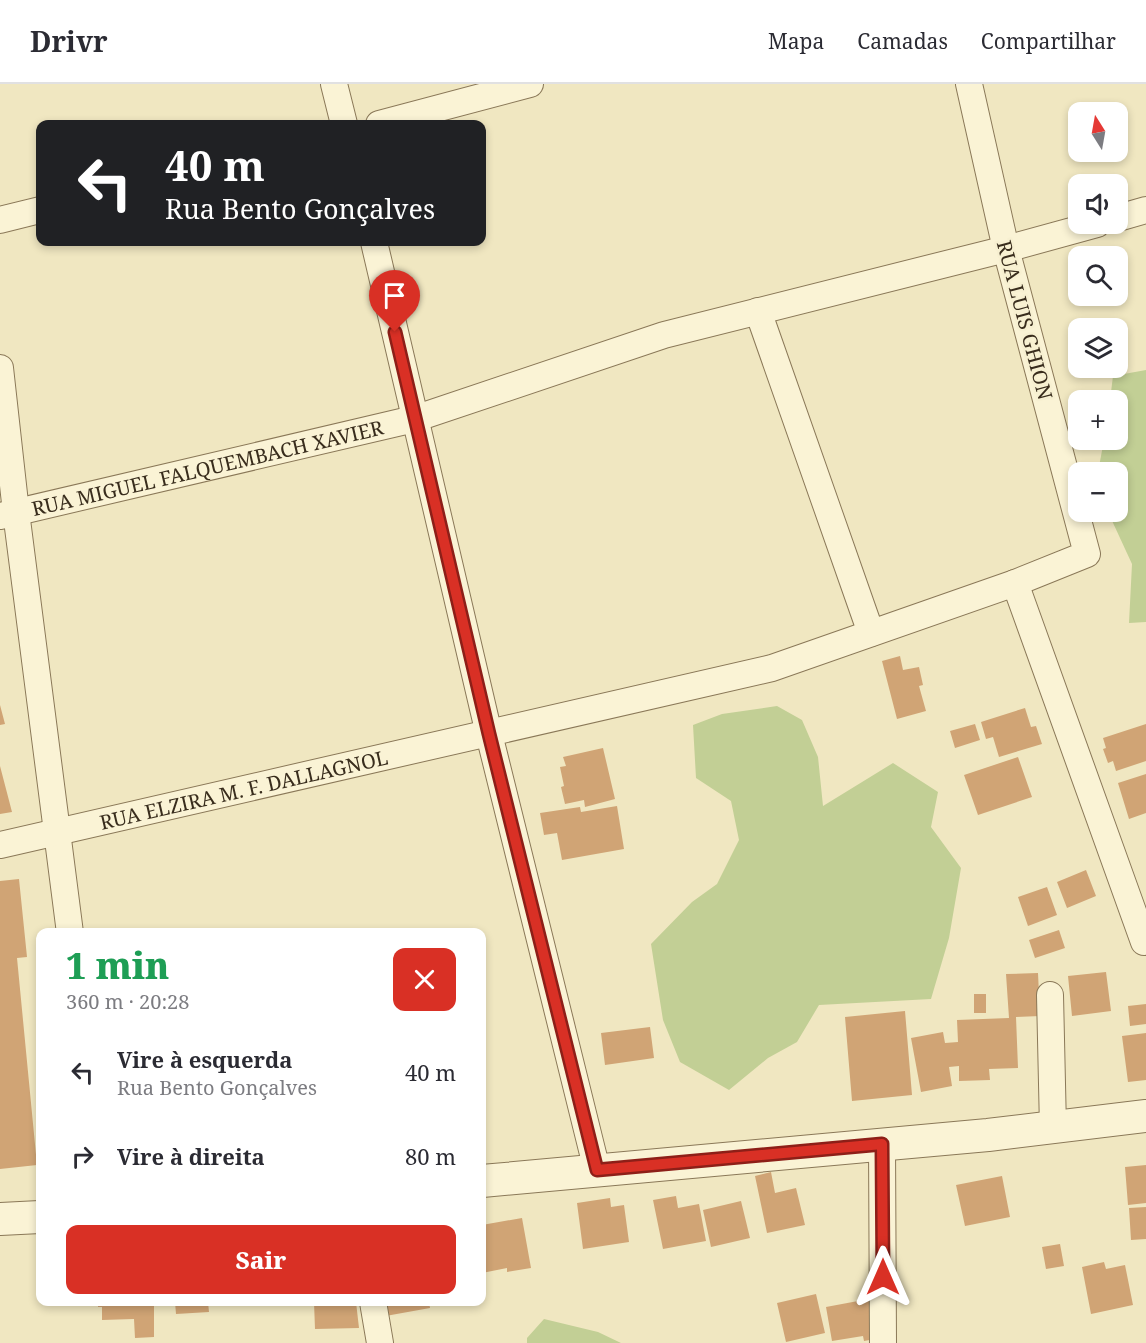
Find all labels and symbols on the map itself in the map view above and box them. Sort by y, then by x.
north arrow [1068,102,1128,162]
street label: RUA LUIS GHION [991,237,1059,403]
pin [369,270,420,332]
street label: RUA MIGUEL FALQUEMBACH XAVIER [29,413,387,522]
street label: RUA ELZIRA M. F. DALLAGNOL [97,743,391,835]
position arrow [851,1245,915,1309]

